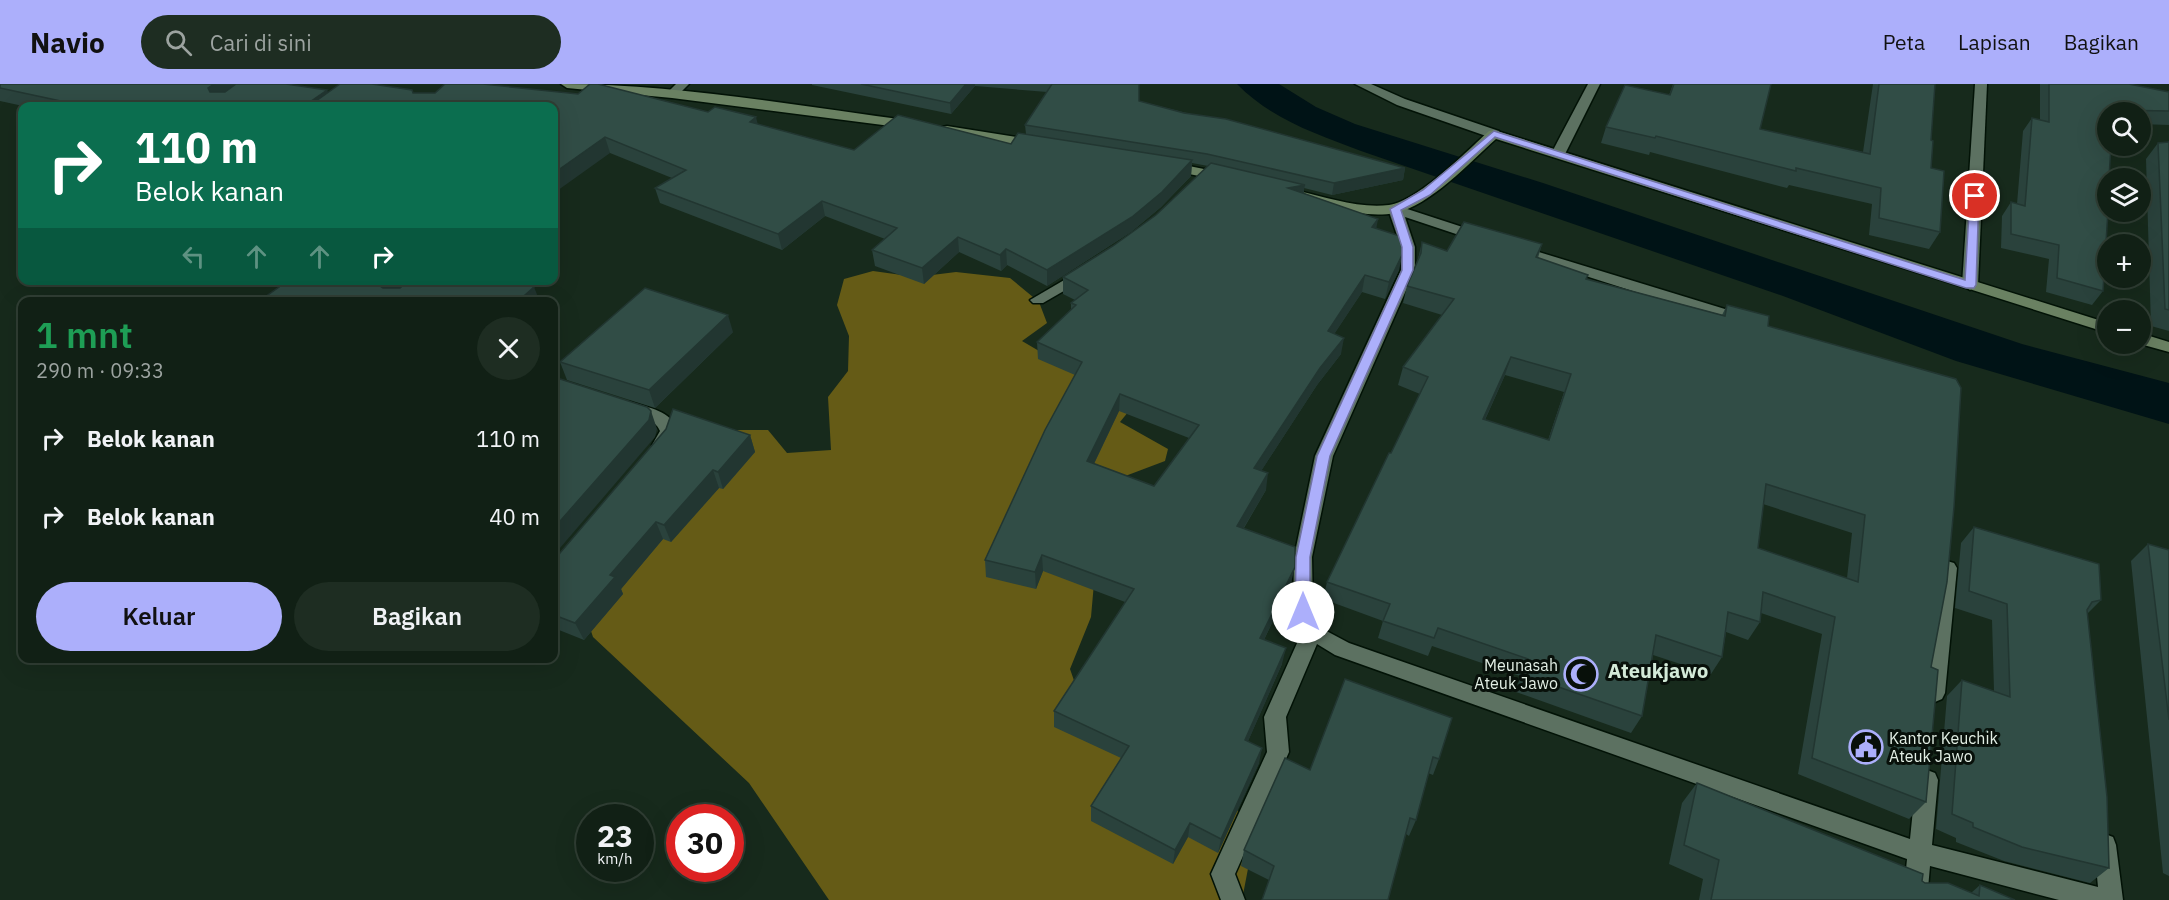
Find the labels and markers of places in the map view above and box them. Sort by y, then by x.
pin [1949,170,2000,221]
place label: Meunasah Ateuk Jawo [1474,655,1558,693]
mosque icon: Meunasah Ateuk Jawo [1563,656,1599,692]
place label: Kantor Keuchik Ateuk Jawo [1889,728,1998,766]
public building icon: Kantor Keuchik Ateuk Jawo [1848,729,1884,765]

